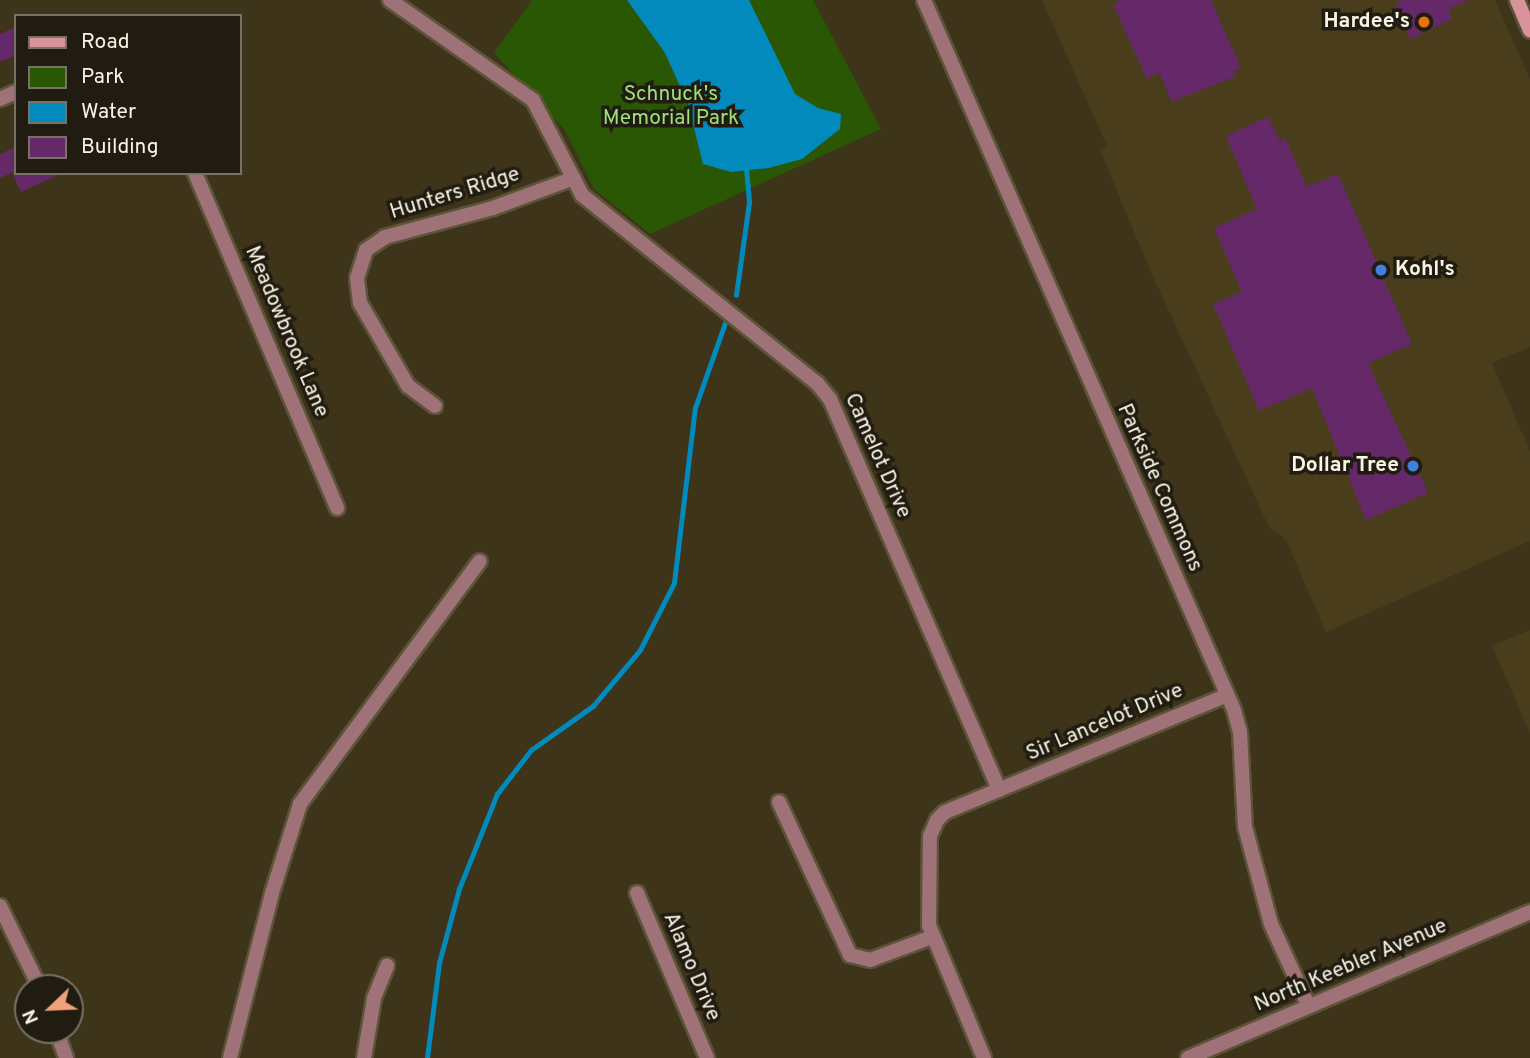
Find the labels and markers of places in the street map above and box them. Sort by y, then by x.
place label: Hardee's [1323,9,1410,35]
marker: Hardee's [1416,14,1432,30]
place label: Kohl's [1395,257,1455,283]
marker: Kohl's [1373,262,1389,278]
place label: Dollar Tree [1291,453,1399,479]
marker: Dollar Tree [1405,458,1421,474]

